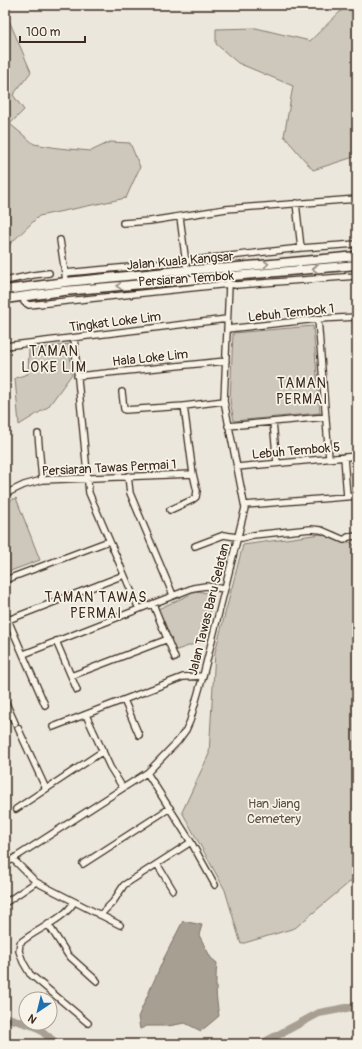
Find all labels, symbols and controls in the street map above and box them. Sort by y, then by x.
scale bar [20,18,85,44]
text: 100 m [26,25,61,40]
street label: Jalan Kuala Kangsar [126,248,235,274]
one-way arrow [263,260,269,269]
one-way arrow [312,264,318,273]
street label: Persiaran Tembok [138,268,235,290]
one-way arrow [116,282,122,291]
street label: Lebuh Tembok 1 [247,301,335,325]
street label: Tingkat Loke Lim [68,308,162,336]
district label: TAMAN LOKE LIM [21,343,87,376]
street label: Hala Loke Lim [111,346,189,370]
district label: TAMAN PERMAI [276,375,328,408]
street label: Lebuh Tembok 5 [251,439,341,463]
street label: Persiaran Tawas Permai 1 [41,456,177,480]
street label: Jalan Tawas Baru Selatan [185,542,233,677]
district label: TAMAN TAWAS PERMAI [44,589,148,622]
park label: Han Jiang Cemetery [247,796,301,827]
north arrow [18,991,58,1031]
text: N [25,1011,39,1026]

